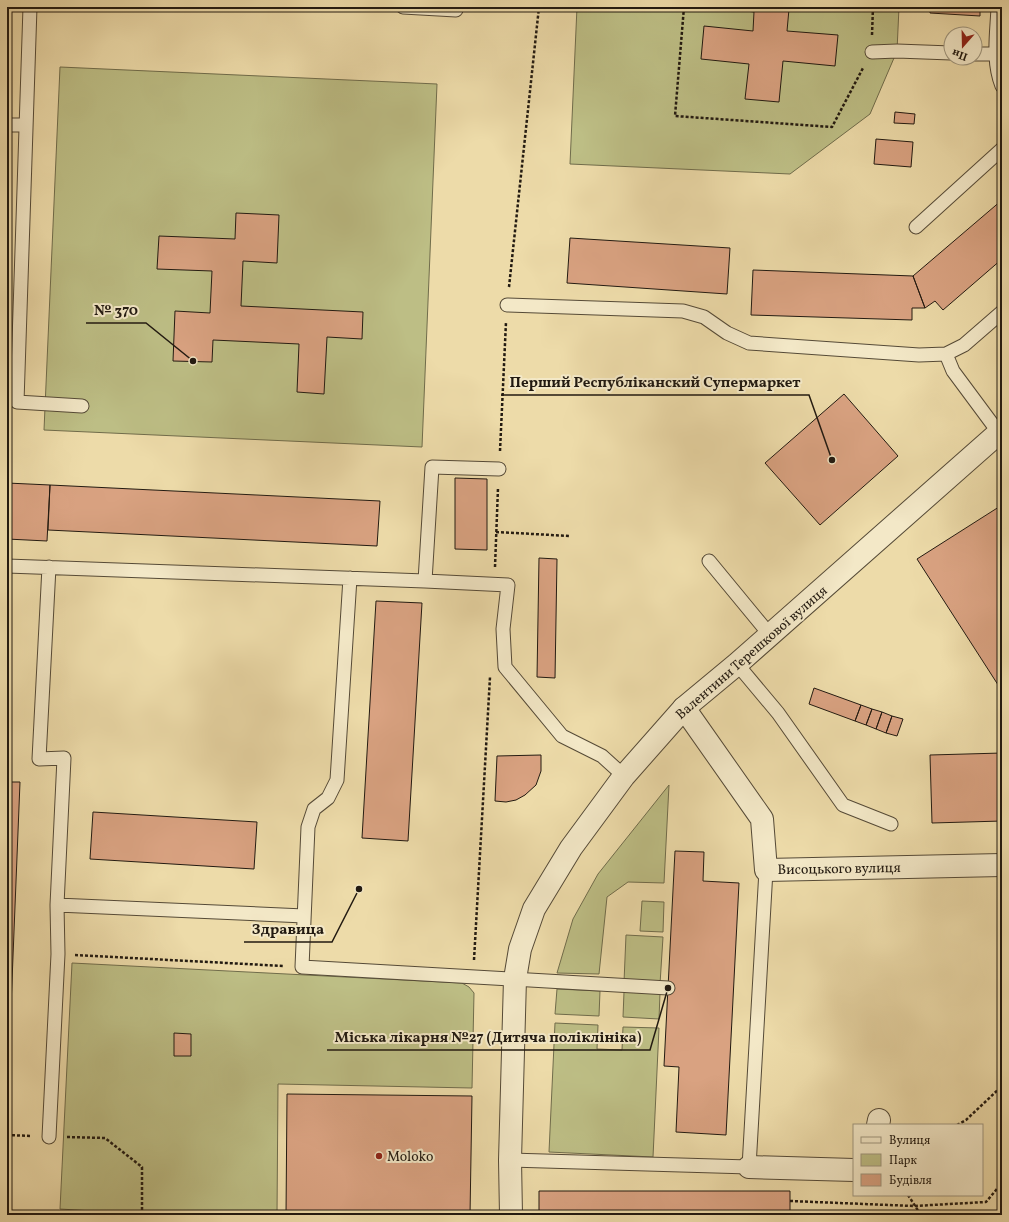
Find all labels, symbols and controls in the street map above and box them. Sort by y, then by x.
north arrow [943,26,983,66]
text: Пн [950,44,970,64]
callout: № 370 [86,296,146,323]
text: № 370 [94,301,138,322]
callout: Перший Республiканский Супермаркет [501,368,809,395]
text: Перший Республiканский Супермаркет [509,373,801,394]
street label: Валентини Терешкової вулиця [672,582,832,724]
street label: Висоцького вулиця [777,859,901,880]
callout: Здравица [244,915,332,942]
text: Здравица [252,920,324,941]
callout: Міська лікарня №27 (Дитяча поліклініка) [327,1023,650,1050]
text: Міська лікарня №27 (Дитяча поліклініка) [334,1028,642,1049]
legend [853,1124,983,1196]
text: Вулиця [889,1133,930,1149]
place label: Moloko [387,1148,433,1167]
marker: Moloko [374,1151,384,1161]
text: Парк [889,1153,917,1169]
text: Будівля [889,1173,932,1189]

